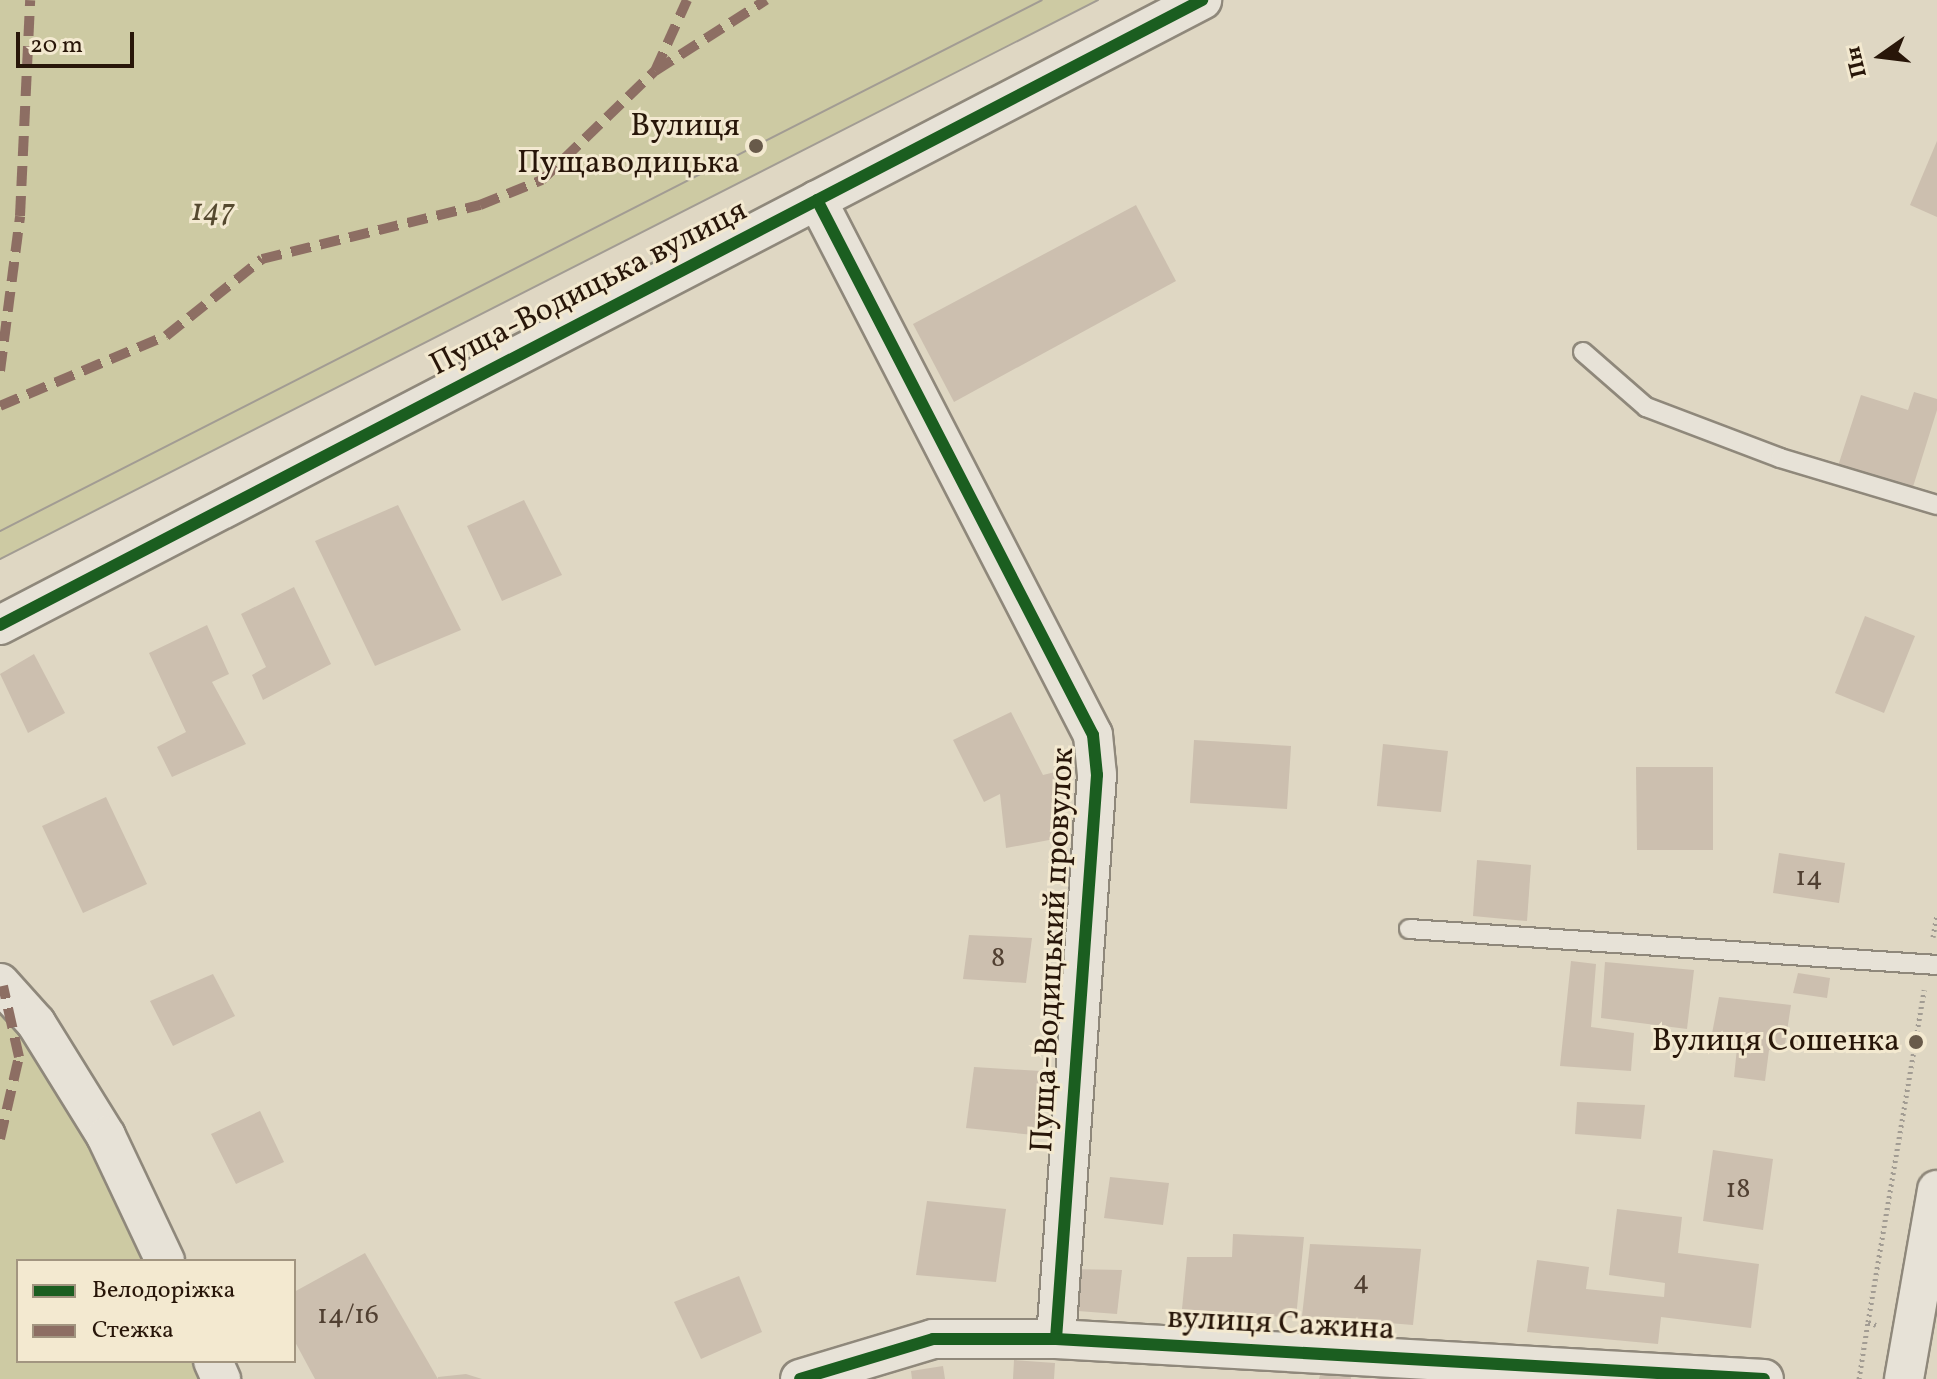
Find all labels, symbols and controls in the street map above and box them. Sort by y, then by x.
scale bar [20,16,138,66]
north arrow [1841,16,1921,96]
text: 20 m [30,29,83,63]
text: Пн [1838,43,1876,81]
place label: Вулиця Пущаводицька [517,109,740,184]
marker: Вулиця Пущаводицька [747,137,765,155]
street label: Пуща-Водицька вулиця [424,192,754,386]
park label: 147 [191,193,235,231]
street label: Пуща-Водицький провулок [1024,747,1084,1153]
house number: 14 [1795,861,1823,895]
house number: 8 [991,942,1005,976]
place label: Вулиця Сошенка [1652,1023,1900,1061]
marker: Вулиця Сошенка [1907,1033,1925,1051]
house number: 18 [1725,1173,1751,1207]
legend [16,1259,296,1363]
house number: 4 [1353,1265,1369,1299]
text: Велодоріжка [92,1274,235,1308]
house number: 14/16 [317,1299,379,1333]
street label: вулиця Сажина [1166,1300,1396,1350]
text: Стежка [92,1314,174,1348]

